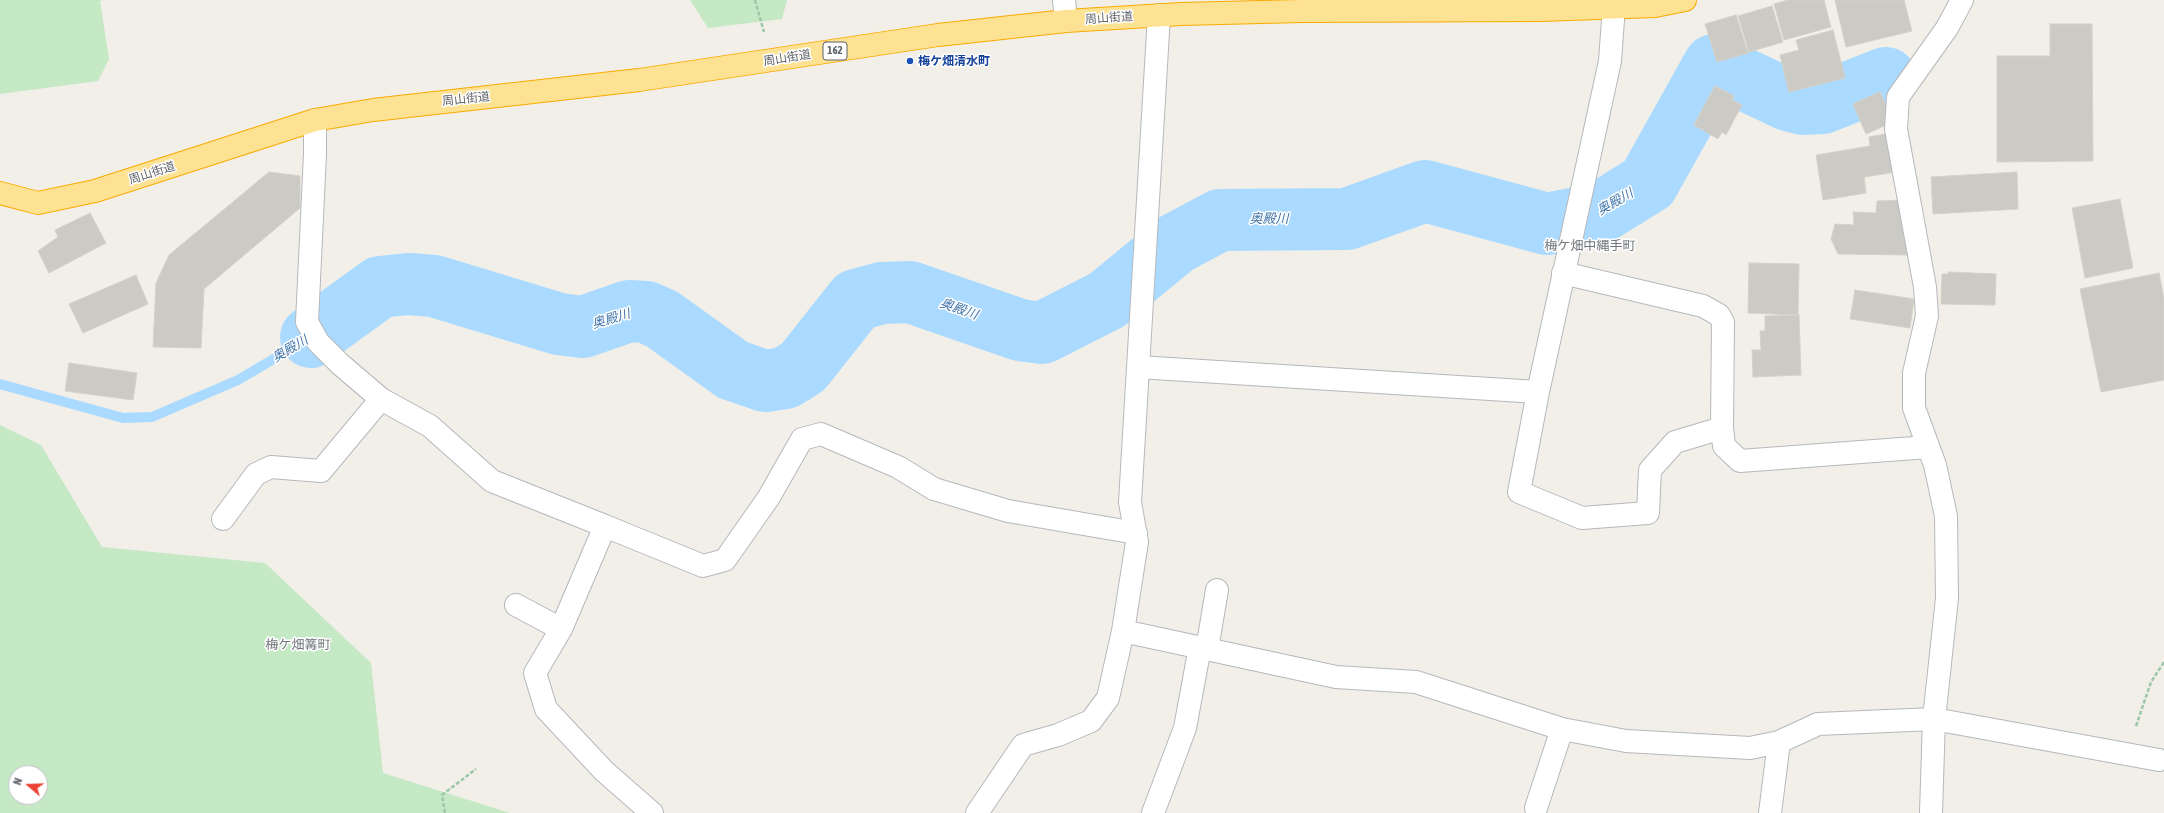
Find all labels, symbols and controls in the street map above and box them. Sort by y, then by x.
street label: 周山街道 [1085,9,1133,27]
road number: 162 [823,42,847,60]
street label: 周山街道 [762,47,812,69]
place label: 梅ケ畑清水町 [918,54,990,68]
marker: 梅ケ畑清水町 [905,56,915,66]
street label: 周山街道 [441,89,491,109]
street label: 周山街道 [127,159,177,187]
water label: 奥殿川 [1594,185,1636,219]
water label: 奥殿川 [1250,211,1288,227]
district label: 梅ケ畑中縄手町 [1545,238,1635,254]
water label: 奥殿川 [938,295,980,323]
water label: 奥殿川 [590,306,632,332]
water label: 奥殿川 [269,332,311,366]
district label: 梅ケ畑篝町 [266,637,330,653]
north arrow [8,765,48,805]
text: N [11,776,24,786]

